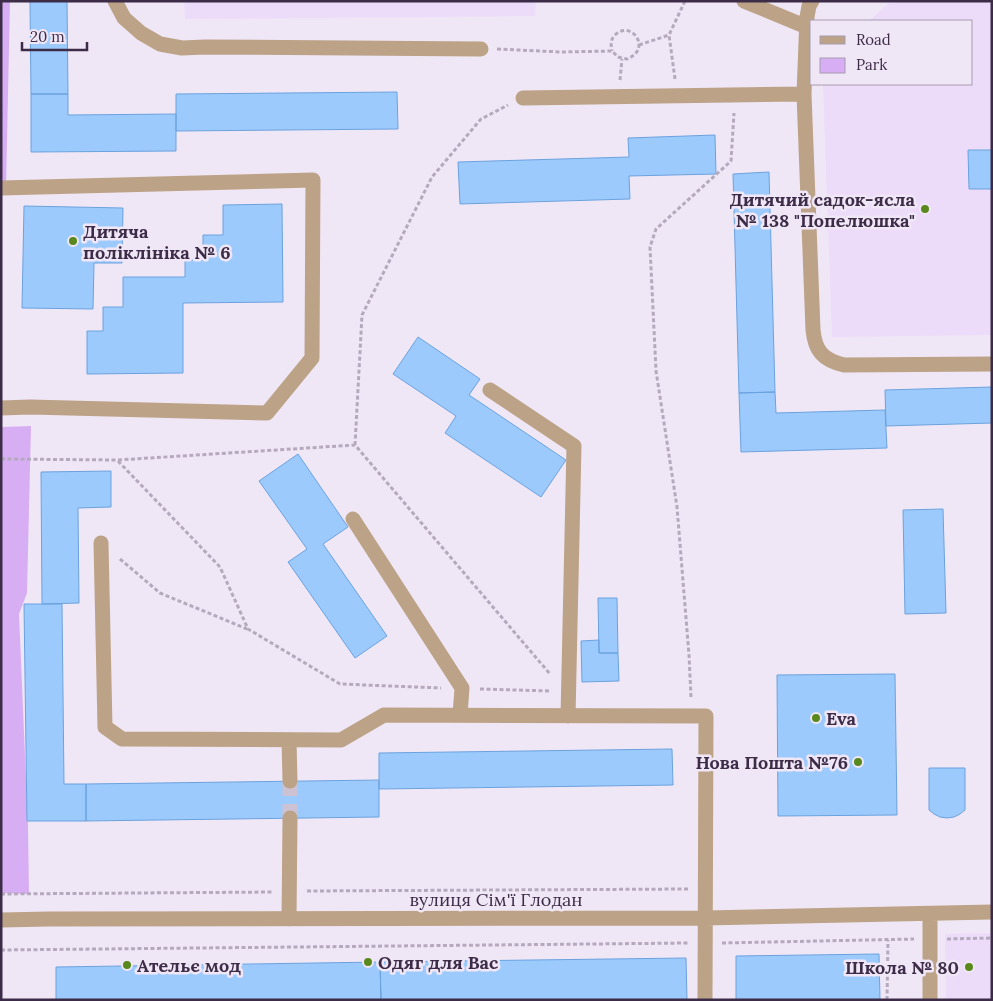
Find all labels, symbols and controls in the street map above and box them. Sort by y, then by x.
scale bar [22,20,88,52]
legend [810,20,973,85]
text: 20 m [30,27,65,46]
text: Road [856,30,891,49]
text: Park [856,55,887,74]
place label: Дитячий садок-ясла № 138 "Попелюшка" [729,188,916,232]
marker: Дитячий садок-ясла № 138 "Попелюшка" [919,203,931,215]
place label: Дитяча поліклініка № 6 [83,220,231,264]
marker: Дитяча поліклініка № 6 [67,235,79,247]
place label: Eva [826,707,857,730]
marker: Eva [810,712,822,724]
place label: Нова Пошта №76 [695,751,848,774]
marker: Нова Пошта №76 [852,756,864,768]
street label: вулиця Сім'ї Глодан [409,888,583,911]
place label: Одяг для Вас [378,951,499,974]
place label: Ательє мод [137,954,241,977]
marker: Одяг для Вас [362,956,374,968]
place label: Школа № 80 [845,956,959,979]
marker: Ательє мод [121,959,133,971]
marker: Школа № 80 [963,961,975,973]

